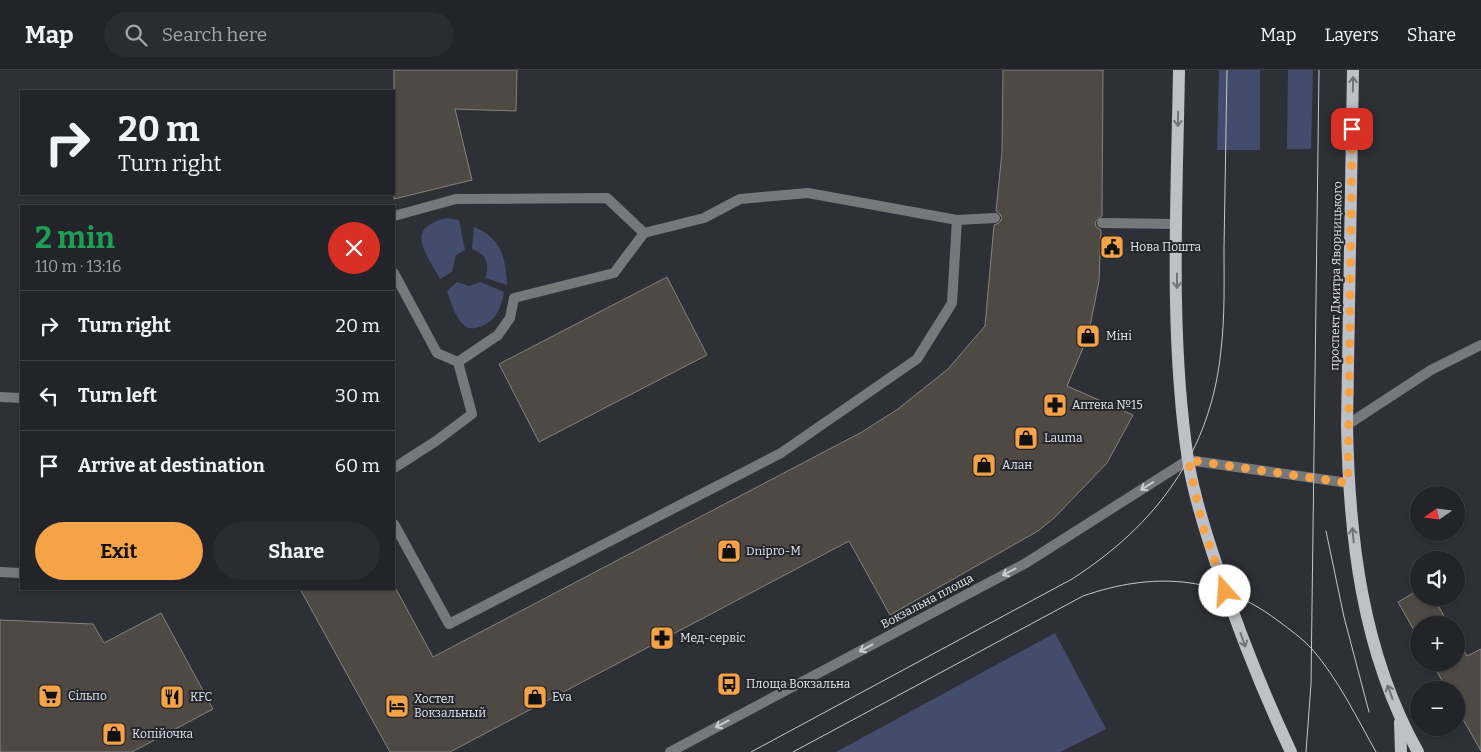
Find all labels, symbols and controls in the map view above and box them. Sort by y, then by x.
search box [104,12,454,57]
text: Map [25,21,74,49]
icon: search [122,21,150,49]
text: Search here [162,23,267,46]
text: Map [1260,24,1296,46]
text: Layers [1324,24,1379,46]
text: Share [1407,24,1456,46]
one-way arrow [1348,77,1358,93]
text: 20 m [118,108,200,150]
pin [1331,108,1373,150]
icon: right [35,110,100,175]
one-way arrow [1173,110,1183,126]
icon: arrive [1338,115,1366,143]
text: Turn right [118,150,221,177]
street label: проспект Дмитра Яворницького [1327,181,1345,371]
text: 2 min [35,220,115,256]
button: close [328,222,380,274]
public building icon: Нова Пошта [1099,234,1125,260]
place label: Нова Пошта [1130,240,1201,254]
text: 110 m · 13:16 [35,257,121,276]
one-way arrow [1173,273,1182,289]
icon: right [35,312,63,340]
text: Turn right [78,314,171,337]
text: 20 m [336,314,380,337]
shop icon: Міні [1075,323,1101,349]
place label: Міні [1106,329,1132,343]
icon: left [35,382,63,410]
text: Turn left [78,384,157,407]
text: 30 m [335,384,380,407]
pharmacy icon: Аптека №15 [1042,392,1068,418]
place label: Аптека №15 [1072,398,1143,412]
shop icon: Lauma [1013,425,1039,451]
place label: Lauma [1044,431,1083,445]
icon: arrive [35,452,63,480]
shop icon: Алан [971,452,997,478]
text: Arrive at destination [78,454,265,477]
text: 60 m [335,454,380,477]
place label: Алан [1002,458,1032,472]
one-way arrow [1140,481,1154,492]
north arrow [1410,486,1465,541]
map controls [1410,486,1465,736]
button: Exit [35,522,203,580]
button: Share [213,522,380,580]
one-way arrow [1348,527,1358,543]
shop icon: Dnipro-M [716,538,742,564]
place label: Dnipro-M [746,544,801,558]
button: sound [1410,551,1465,606]
position arrow [1198,564,1250,616]
one-way arrow [1002,568,1017,577]
street label: Вокзальна площа [878,570,976,631]
button: + [1410,616,1465,671]
pharmacy icon: Мед-сервіс [649,625,675,651]
place label: Мед-сервіс [680,631,746,645]
one-way arrow [1239,632,1248,648]
one-way arrow [858,643,873,653]
bus stop icon: Площа Вокзальна [716,671,742,697]
place label: Площа Вокзальна [746,677,851,691]
button: − [1410,681,1465,736]
supermarket icon: Сільпо [37,683,63,709]
restaurant icon: KFC [159,684,185,710]
shop icon: Eva [522,684,548,710]
one-way arrow [1385,685,1394,700]
place label: Сільпо [68,689,107,703]
place label: KFC [190,690,213,704]
place label: Eva [552,690,572,704]
place label: Хостел Вокзальный [414,692,486,720]
hotel icon: Хостел Вокзальный [384,693,410,719]
one-way arrow [715,720,730,730]
shop icon: Копійочка [101,721,127,747]
place label: Копійочка [132,727,194,741]

